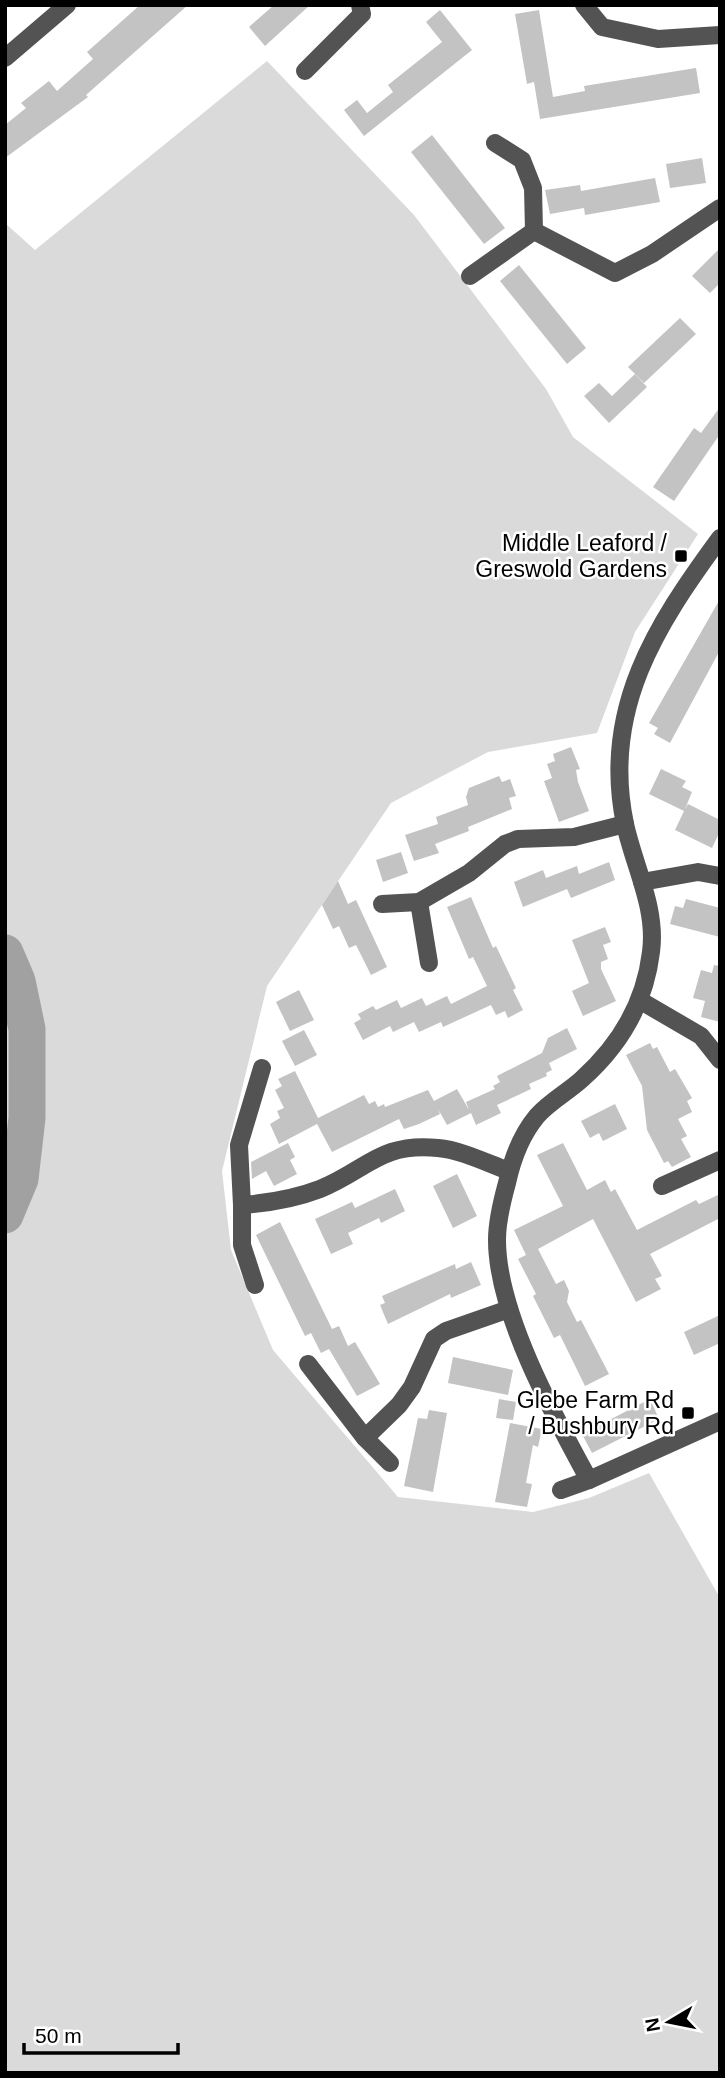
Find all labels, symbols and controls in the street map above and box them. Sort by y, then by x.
place label: Middle Leaford / Greswold Gardens [475,530,668,582]
marker: Middle Leaford / Greswold Gardens [673,548,689,564]
place label: Glebe Farm Rd / Bushbury Rd [517,1387,674,1439]
marker: Glebe Farm Rd / Bushbury Rd [680,1405,696,1421]
north arrow [634,1987,704,2057]
scale bar [24,2011,178,2056]
text: N [641,2016,664,2033]
text: 50 m [35,2024,82,2047]

